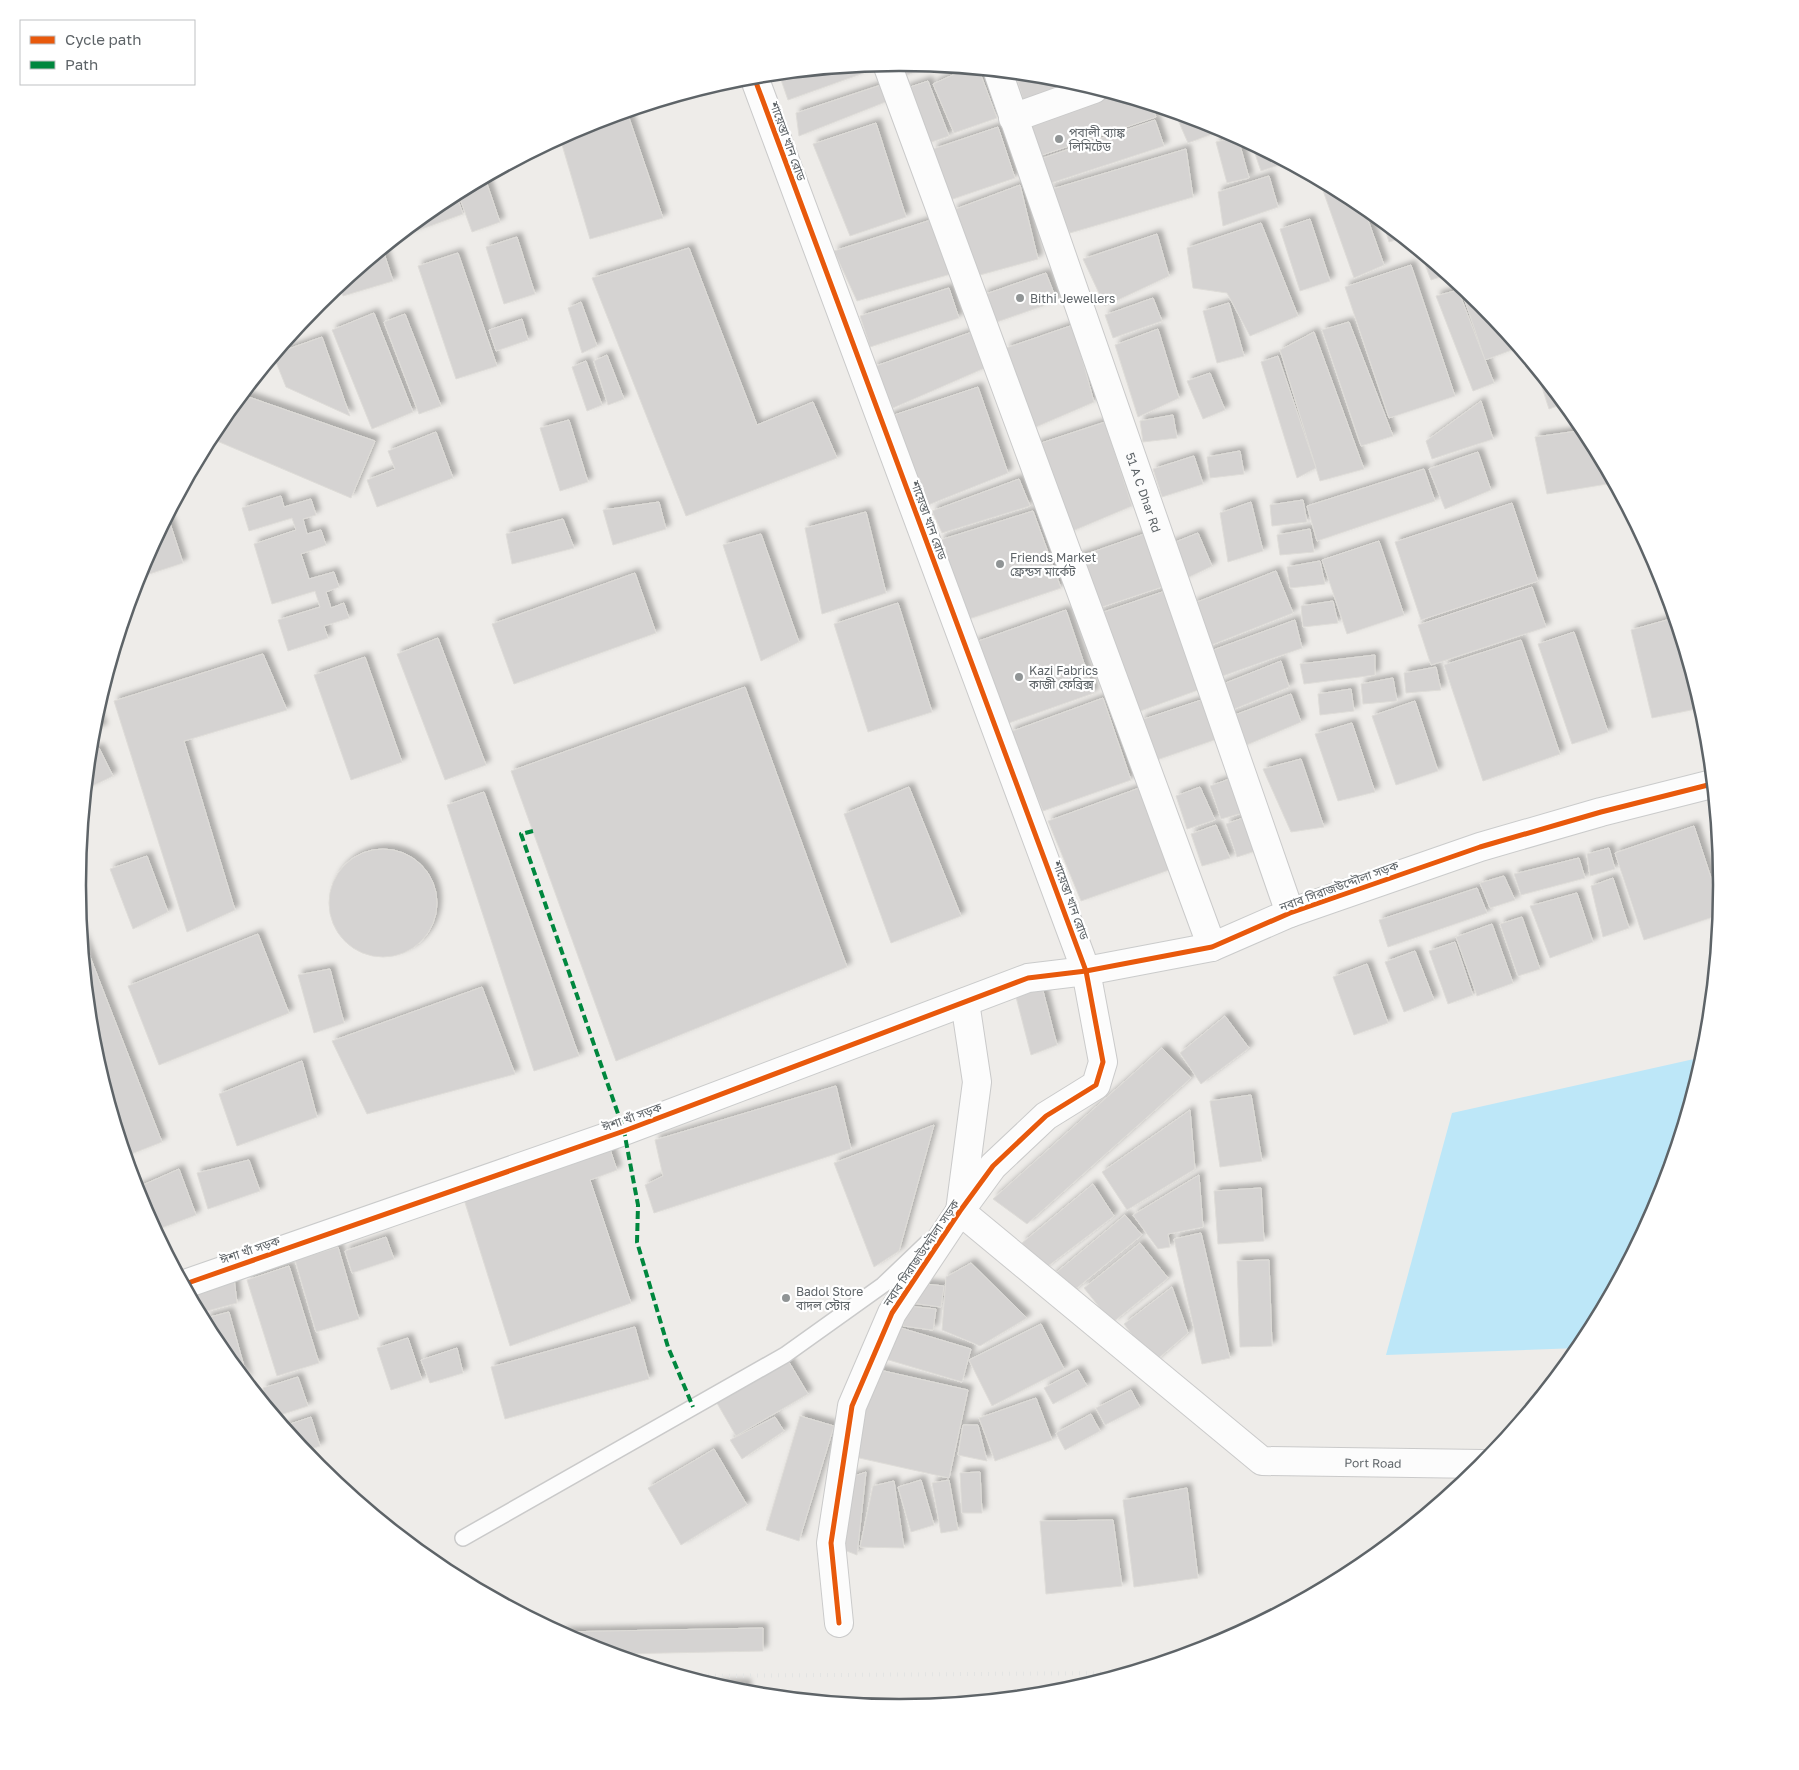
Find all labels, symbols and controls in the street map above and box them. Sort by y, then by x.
legend [20,20,195,85]
text: Cycle path [65,30,141,48]
text: Path [65,55,98,73]
street label: শায়েস্তা খান রোড [766,98,809,183]
place label: পূবালী ব্যাঙ্ক লিমিটেড [1068,125,1125,154]
marker: পূবালী ব্যাঙ্ক লিমিটেড [1053,133,1065,145]
place label: Bithi Jewellers [1030,291,1115,306]
marker: Bithi Jewellers [1014,292,1026,304]
street label: 51 A C Dhar Rd [1123,450,1165,534]
street label: শায়েস্তা খান রোড [907,477,950,562]
place label: Friends Market ফ্রেন্ডস মার্কেট [1010,550,1096,579]
marker: Friends Market ফ্রেন্ডস মার্কেট [994,558,1006,570]
place label: Kazi Fabrics কাজী ফেব্রিক্স [1028,663,1098,692]
marker: Kazi Fabrics কাজী ফেব্রিক্স [1013,671,1025,683]
street label: শায়েস্তা খান রোড [1049,857,1092,942]
street label: নবাব সিরাজউদ্দৌলা সড়ক [1277,857,1401,915]
street label: ঈশা খাঁ সড়ক [599,1099,664,1135]
street label: নবাব সিরাজউদ্দৌলা সড়ক [879,1197,962,1310]
street label: ঈশা খাঁ সড়ক [217,1233,282,1268]
place label: Badol Store বাদল স্টোর [795,1284,863,1313]
marker: Badol Store বাদল স্টোর [780,1292,792,1304]
street label: Port Road [1344,1455,1402,1470]

